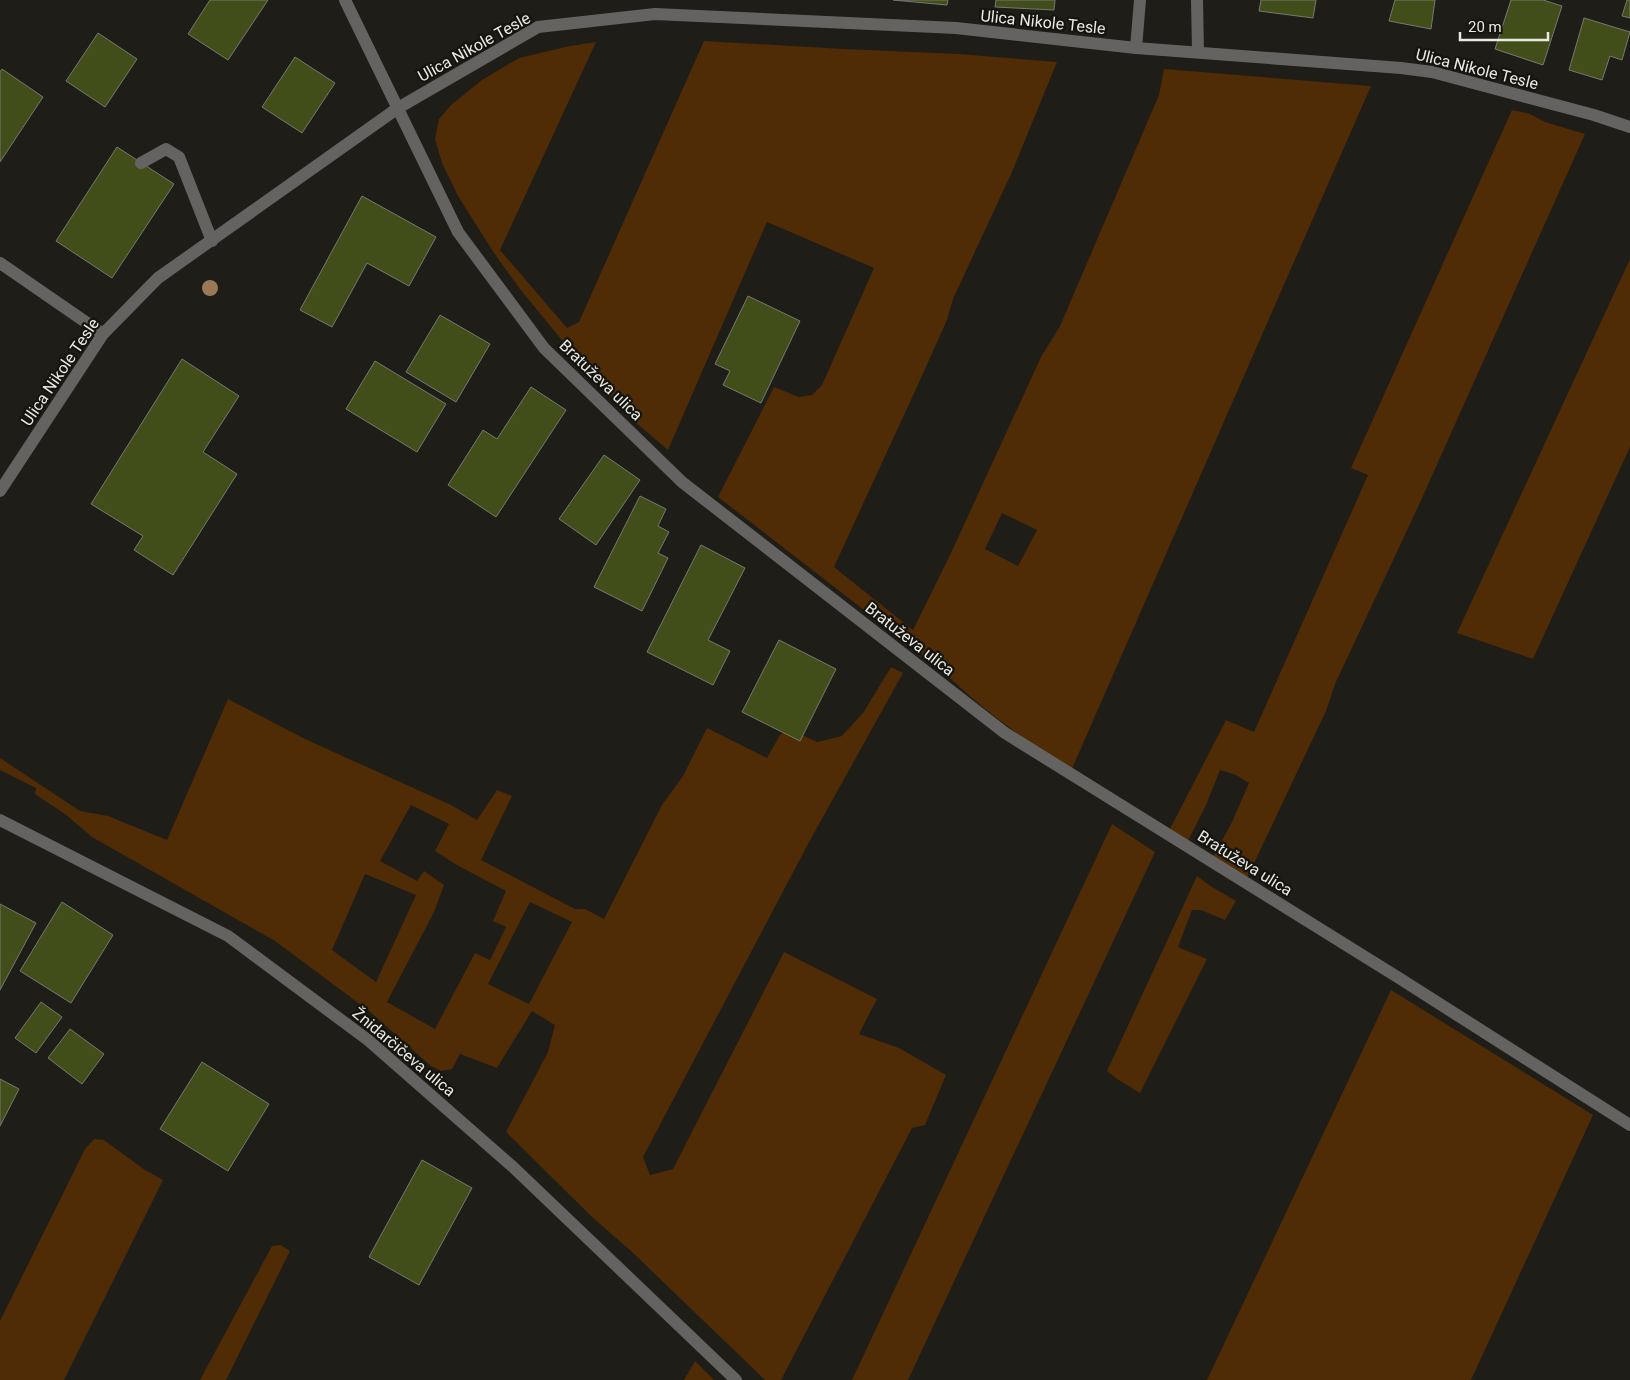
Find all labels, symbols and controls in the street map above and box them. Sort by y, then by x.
street label: Ulica Nikole Tesle [980,6,1106,38]
street label: Ulica Nikole Tesle [414,8,534,86]
scale bar [1460,10,1548,42]
text: 20 m [1468,18,1502,36]
street label: Ulica Nikole Tesle [1414,45,1540,93]
street label: Ulica Nikole Tesle [17,315,103,429]
street label: Bratuževa ulica [556,336,646,424]
street label: Bratuževa ulica [862,598,958,680]
street label: Bratuževa ulica [1194,826,1296,900]
street label: Žnidarčičeva ulica [349,1003,459,1101]

